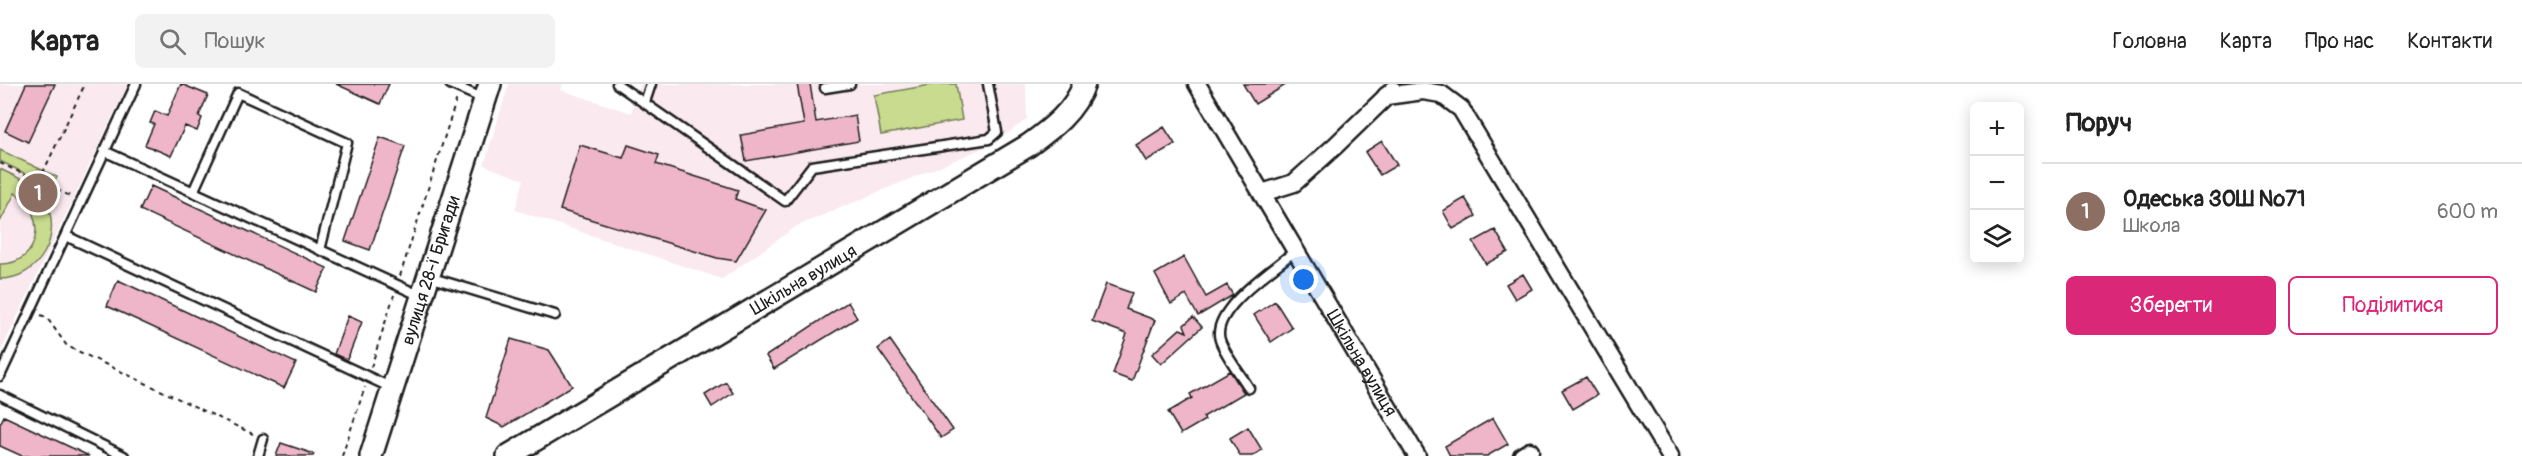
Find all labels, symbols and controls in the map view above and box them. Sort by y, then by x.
search box [135,14,555,68]
text: Карта [30,24,99,59]
icon: search [156,25,189,58]
text: Пошук [204,27,266,55]
text: Головна [2113,28,2187,55]
text: Карта [2220,28,2272,55]
text: Про нас [2305,28,2374,55]
text: Контакти [2407,28,2492,55]
map controls [1970,102,2024,264]
button: + [1970,102,2024,156]
text: Поруч [2066,107,2132,139]
button: − [1970,156,2024,210]
pin: 1 [18,170,57,216]
text: Одеська ЗОШ №71 [2123,185,2306,213]
street label: вулиця 28-ї Бригади [396,193,465,348]
text: 1 [2082,199,2089,224]
text: 600 m [2437,199,2498,224]
button: layers [1970,210,2024,264]
text: Школа [2123,213,2180,238]
street label: Шкільна вулиця [746,239,861,321]
your location [1289,265,1318,294]
button: Зберегти [2066,276,2276,335]
button: Поділитися [2288,276,2498,335]
street label: Шкільна вулиця [1321,306,1402,421]

